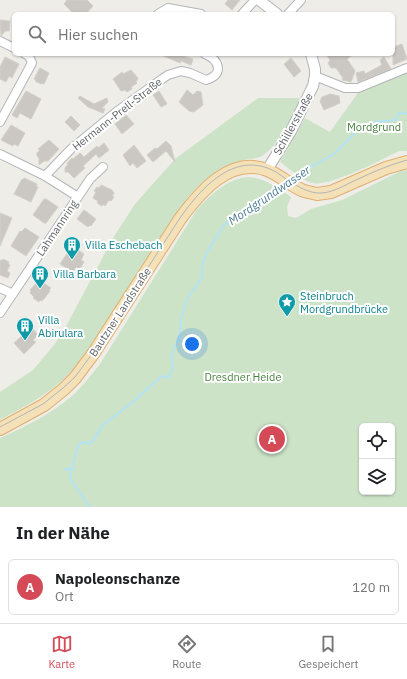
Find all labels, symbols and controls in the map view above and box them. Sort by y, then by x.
search box [12,12,395,56]
icon: search [26,23,48,45]
text: Hier suchen [58,25,138,44]
street label: Hermann-Prell-Straße [69,75,165,153]
street label: Schillerstraße [270,90,316,158]
park label: Mordgrund [347,120,401,134]
water label: Mordgrundwasser [225,162,313,228]
street label: Lahmannring [33,197,81,259]
building icon: Villa Eschebach [62,235,82,260]
place label: Villa Eschebach [85,238,162,252]
building icon: Villa Barbara [30,264,50,289]
street label: Bautzner Landstraße [86,265,154,359]
place label: Villa Barbara [53,267,116,281]
place label: Steinbruch Mordgrundbrücke [300,289,388,316]
place icon: Steinbruch Mordgrundbrücke [277,292,297,317]
place label: Villa Abirulara [38,313,83,340]
building icon: Villa Abirulara [15,316,35,341]
your location [182,334,202,354]
park label: Dresdner Heide [204,370,282,384]
map controls [359,423,395,495]
button: locate [359,423,395,459]
pin: A [259,424,285,454]
button: layers [359,459,395,495]
text: In der Nähe [16,522,110,544]
text: Napoleonschanze [55,569,180,588]
text: A [26,579,34,596]
text: 120 m [352,579,390,596]
text: Ort [55,588,74,605]
tab: Karte [49,633,75,671]
tab: Route [172,633,201,671]
tab: Gespeichert [298,633,358,671]

